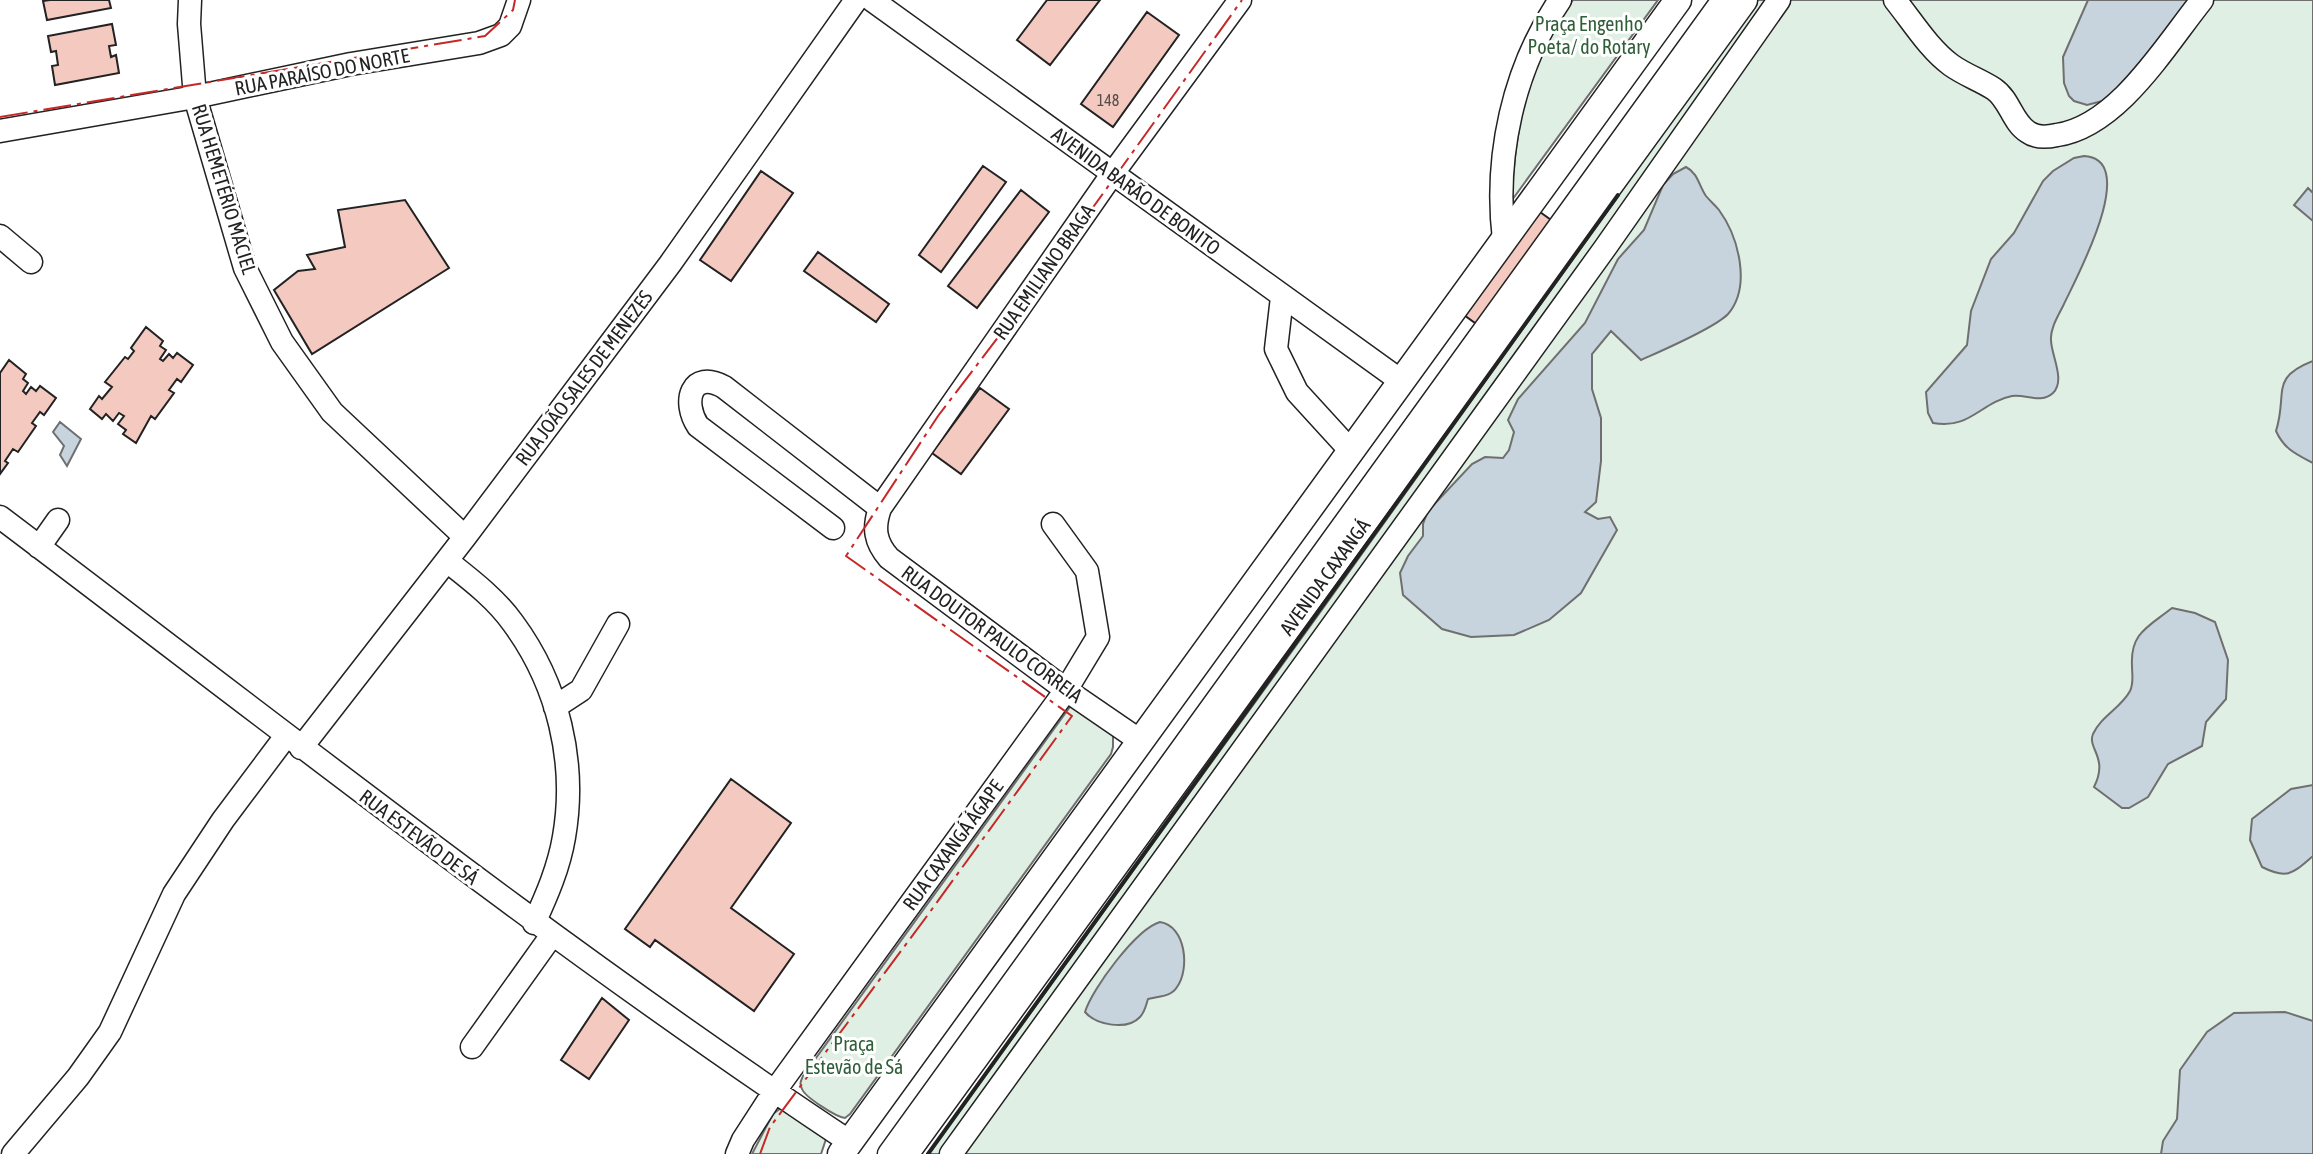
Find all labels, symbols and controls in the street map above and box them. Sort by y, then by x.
park label: Praça Engenho Poeta/ do Rotary [1528,12,1650,58]
street label: RUA PARAÍSO DO NORTE [233,43,412,100]
house number: 148 [1097,91,1119,109]
street label: RUA HEMETÉRIO MACIEL [188,101,261,277]
street label: AVENIDA BARÃO DE BONITO [1048,122,1225,259]
street label: RUA EMILIANO BRAGA [988,199,1099,344]
street label: RUA JOÃO SALES DE MENEZES [510,286,657,470]
street label: AVENIDA CAXANGÁ [1275,514,1375,639]
street label: RUA DOUTOR PAULO CORREIA [897,560,1087,707]
street label: RUA CAXANGÁ ÁGAPE [898,775,1008,914]
street label: RUA ESTEVÃO DE SÁ [355,784,483,889]
park label: Praça Estevão de Sá [805,1032,903,1078]

